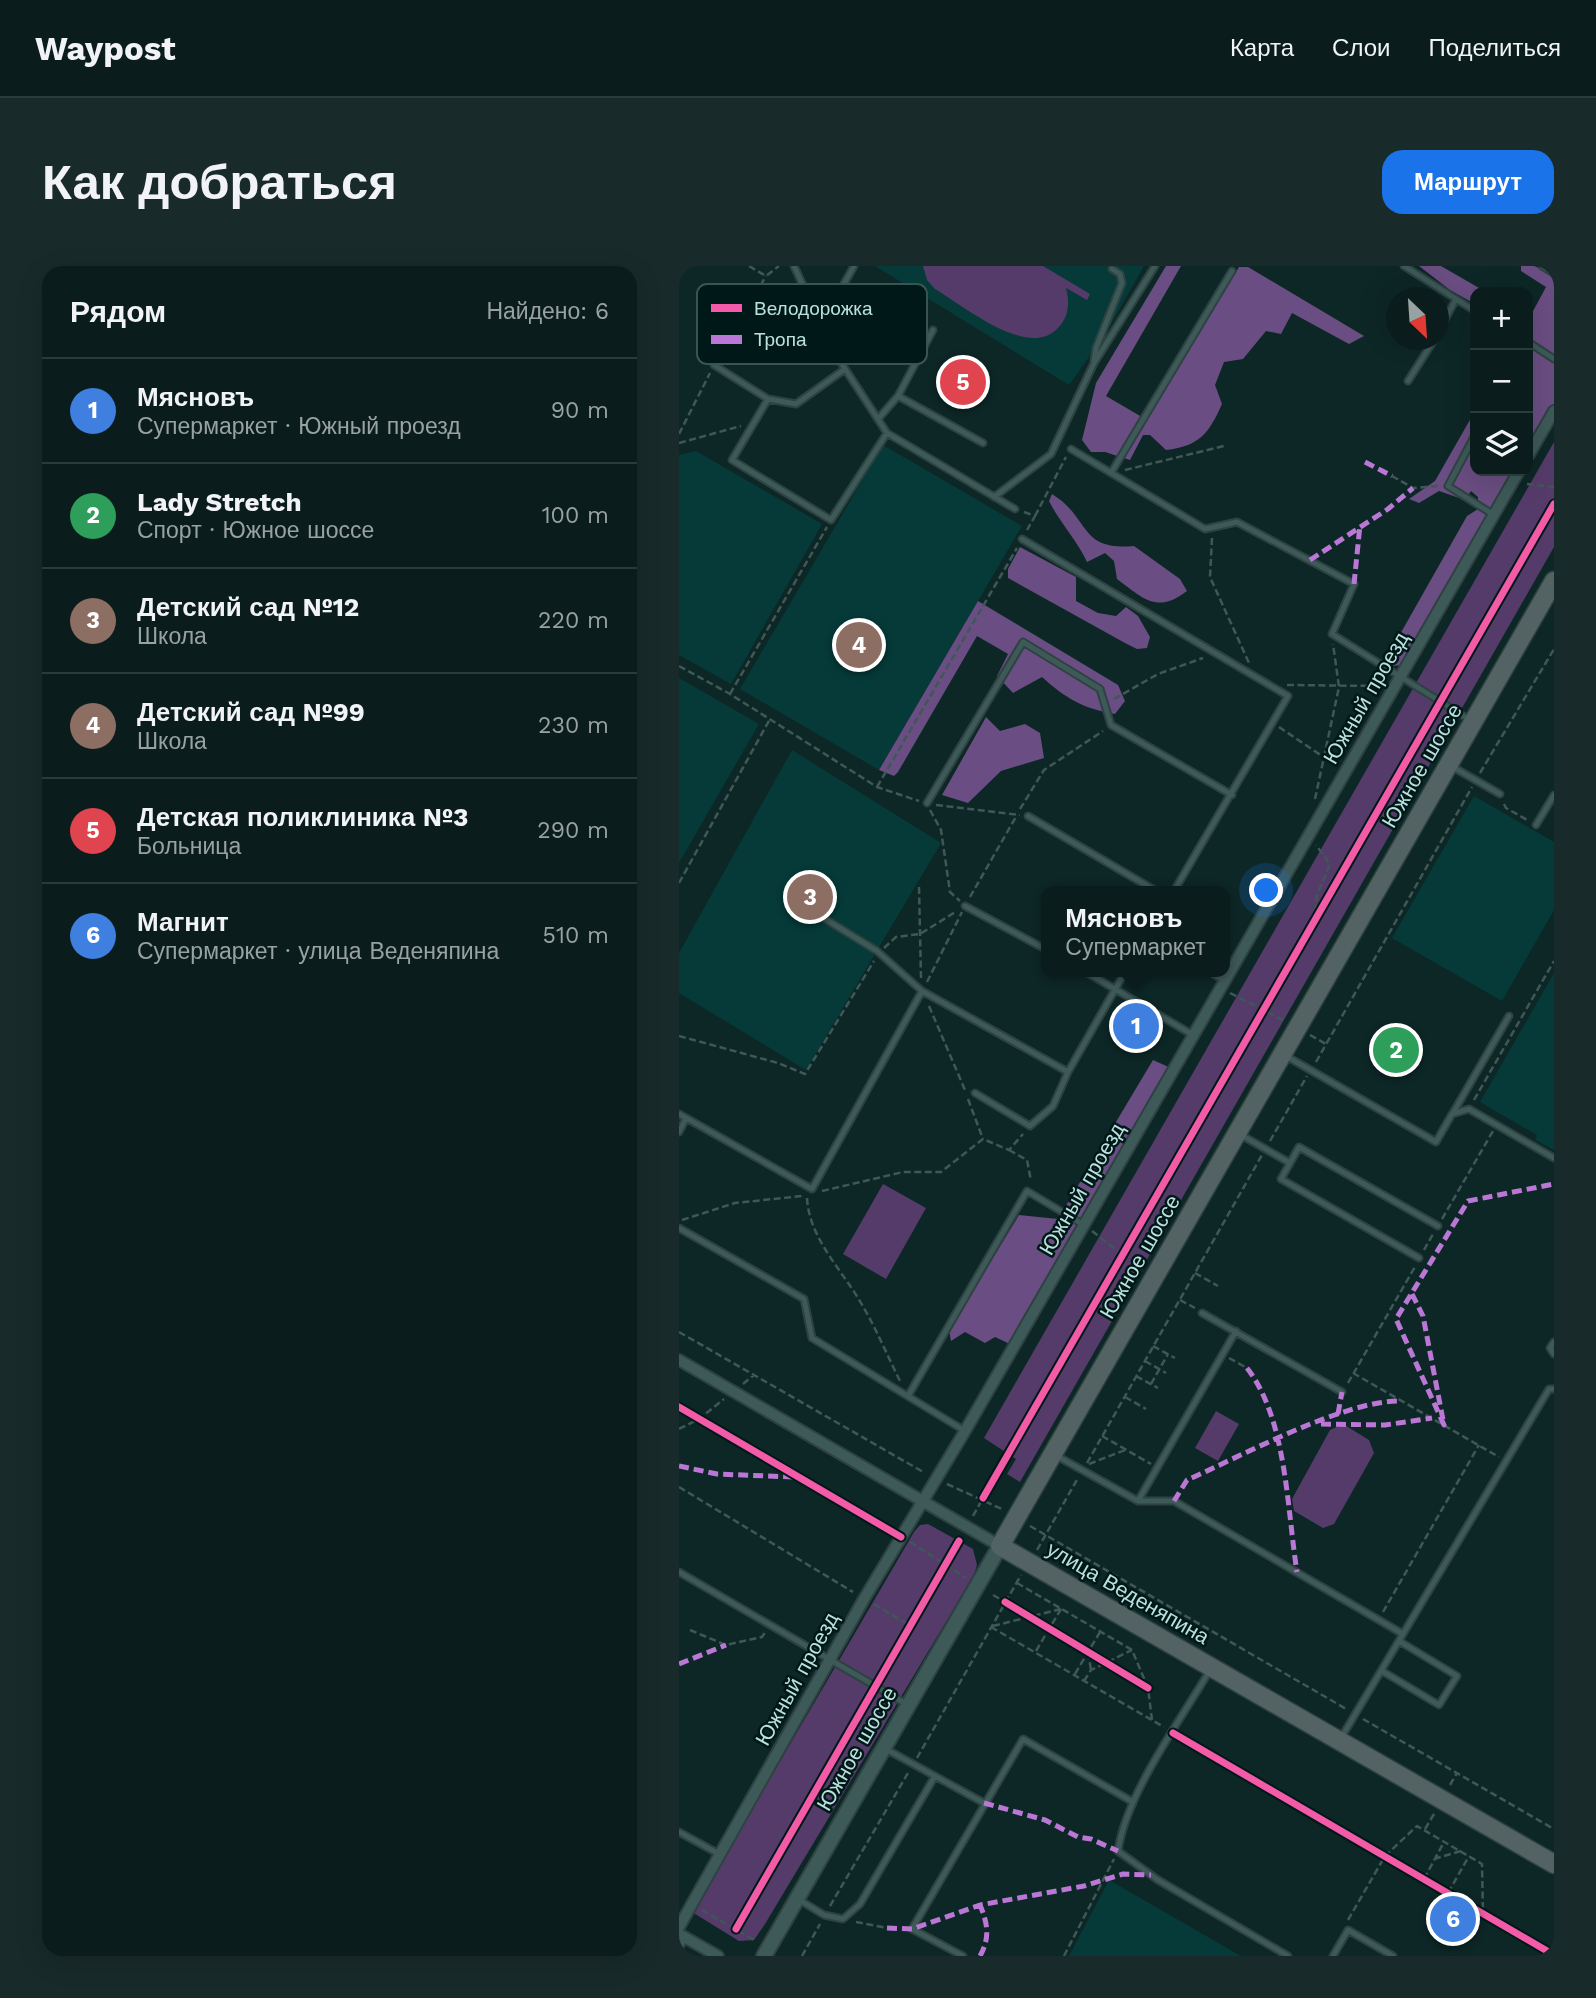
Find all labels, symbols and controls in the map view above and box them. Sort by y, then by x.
text: Waypost [35,29,176,68]
text: Карта [1230,34,1294,62]
text: Слои [1332,34,1390,62]
text: Поделиться [1428,34,1561,62]
button: Маршрут [1382,150,1554,214]
text: Как добраться [42,153,397,211]
legend [697,284,927,364]
north arrow [1386,287,1449,350]
map controls [1470,287,1533,476]
button: + [1470,287,1533,350]
text: Рядом [70,294,166,329]
text: Велодорожка [754,297,873,320]
text: Найдено: 6 [486,298,609,325]
text: Тропа [754,328,807,351]
button: − [1470,350,1533,413]
pin: 5 [940,356,986,408]
text: Мясновъ [137,382,254,412]
text: 1 [88,397,98,424]
text: 90 m [551,397,609,424]
text: Супермаркет · Южный проезд [137,413,461,440]
button: layers [1470,413,1533,476]
text: Lady Stretch [137,487,302,517]
text: 2 [86,502,100,529]
text: 100 m [542,502,609,529]
text: Спорт · Южное шоссе [137,517,374,544]
text: Детский сад №12 [137,592,359,622]
text: 3 [86,607,100,634]
text: 220 m [538,607,609,634]
pin: 4 [836,619,882,671]
text: Школа [137,623,207,650]
street label: Южный проезд [1318,627,1413,768]
text: Детский сад №99 [137,697,365,727]
street label: Южное шоссе [1376,699,1467,832]
text: 4 [86,712,100,739]
text: 230 m [538,712,609,739]
text: Школа [137,728,207,755]
text: Детская поликлиника №3 [137,802,468,832]
text: 5 [86,817,100,844]
text: 290 m [537,817,609,844]
text: Больница [137,833,241,860]
pin: 3 [787,871,833,923]
your location [1249,873,1283,907]
popup [1041,886,1230,977]
text: Мясновъ [1065,903,1182,933]
text: Магнит [137,907,229,937]
text: 6 [86,922,100,949]
text: 510 m [543,922,609,949]
text: Супермаркет [1065,934,1206,961]
text: Супермаркет · улица Веденяпина [137,938,499,965]
pin: 1 [1113,1000,1159,1052]
pin: 2 [1373,1024,1419,1076]
street label: Южный проезд [1034,1118,1129,1259]
street label: Южное шоссе [1094,1190,1185,1323]
street label: улица Веденяпина [1043,1536,1214,1649]
street label: Южный проезд [750,1608,843,1750]
street label: Южное шоссе [811,1682,902,1815]
pin: 6 [1430,1893,1476,1945]

